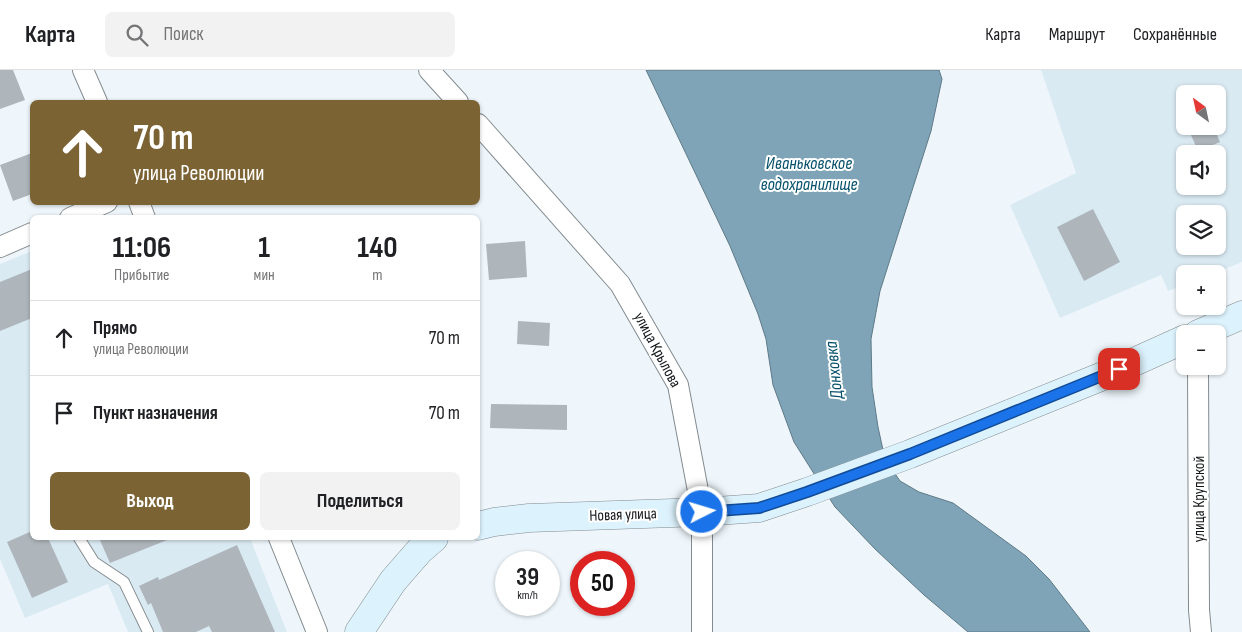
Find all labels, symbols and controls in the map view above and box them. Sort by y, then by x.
search box [105,12,455,57]
text: Карта [25,20,75,49]
icon: search [123,21,151,49]
text: Поиск [163,23,204,46]
text: Карта [985,24,1021,45]
text: Маршрут [1049,24,1105,45]
text: Сохранённые [1133,24,1217,45]
north arrow [1176,85,1226,135]
map controls [1176,85,1226,375]
text: 70 m [133,117,193,160]
icon: ahead [50,120,115,185]
button: sound [1176,145,1226,195]
water label: Иваньковское водохранилище [760,153,858,195]
text: улица Революции [133,160,265,187]
button: layers [1176,205,1226,255]
text: 11:06 [112,230,171,266]
text: 1 [258,230,270,266]
text: 140 [357,230,398,266]
button: + [1176,265,1226,315]
text: Прибытие [114,266,170,285]
text: мин [254,266,275,285]
text: m [372,266,383,285]
street label: улица Крылова [629,309,685,391]
text: Прямо [93,317,137,340]
icon: ahead [50,324,78,352]
button: − [1176,325,1226,375]
text: 70 m [429,327,460,350]
water label: Донховка [820,339,848,401]
text: улица Революции [93,340,189,359]
pin [1098,348,1140,390]
icon: arrive [1105,355,1133,383]
icon: arrive [50,399,78,427]
text: Пункт назначения [93,402,218,425]
text: 70 m [429,402,460,425]
street label: улица Крупской [1190,456,1209,542]
button: Выход [50,472,250,530]
button: Поделиться [260,472,460,530]
position arrow [675,485,727,537]
street label: Новая улица [589,504,657,526]
speed limit sign: 50 [570,551,635,616]
text: 39 [516,562,539,593]
text: km/h [517,588,538,603]

